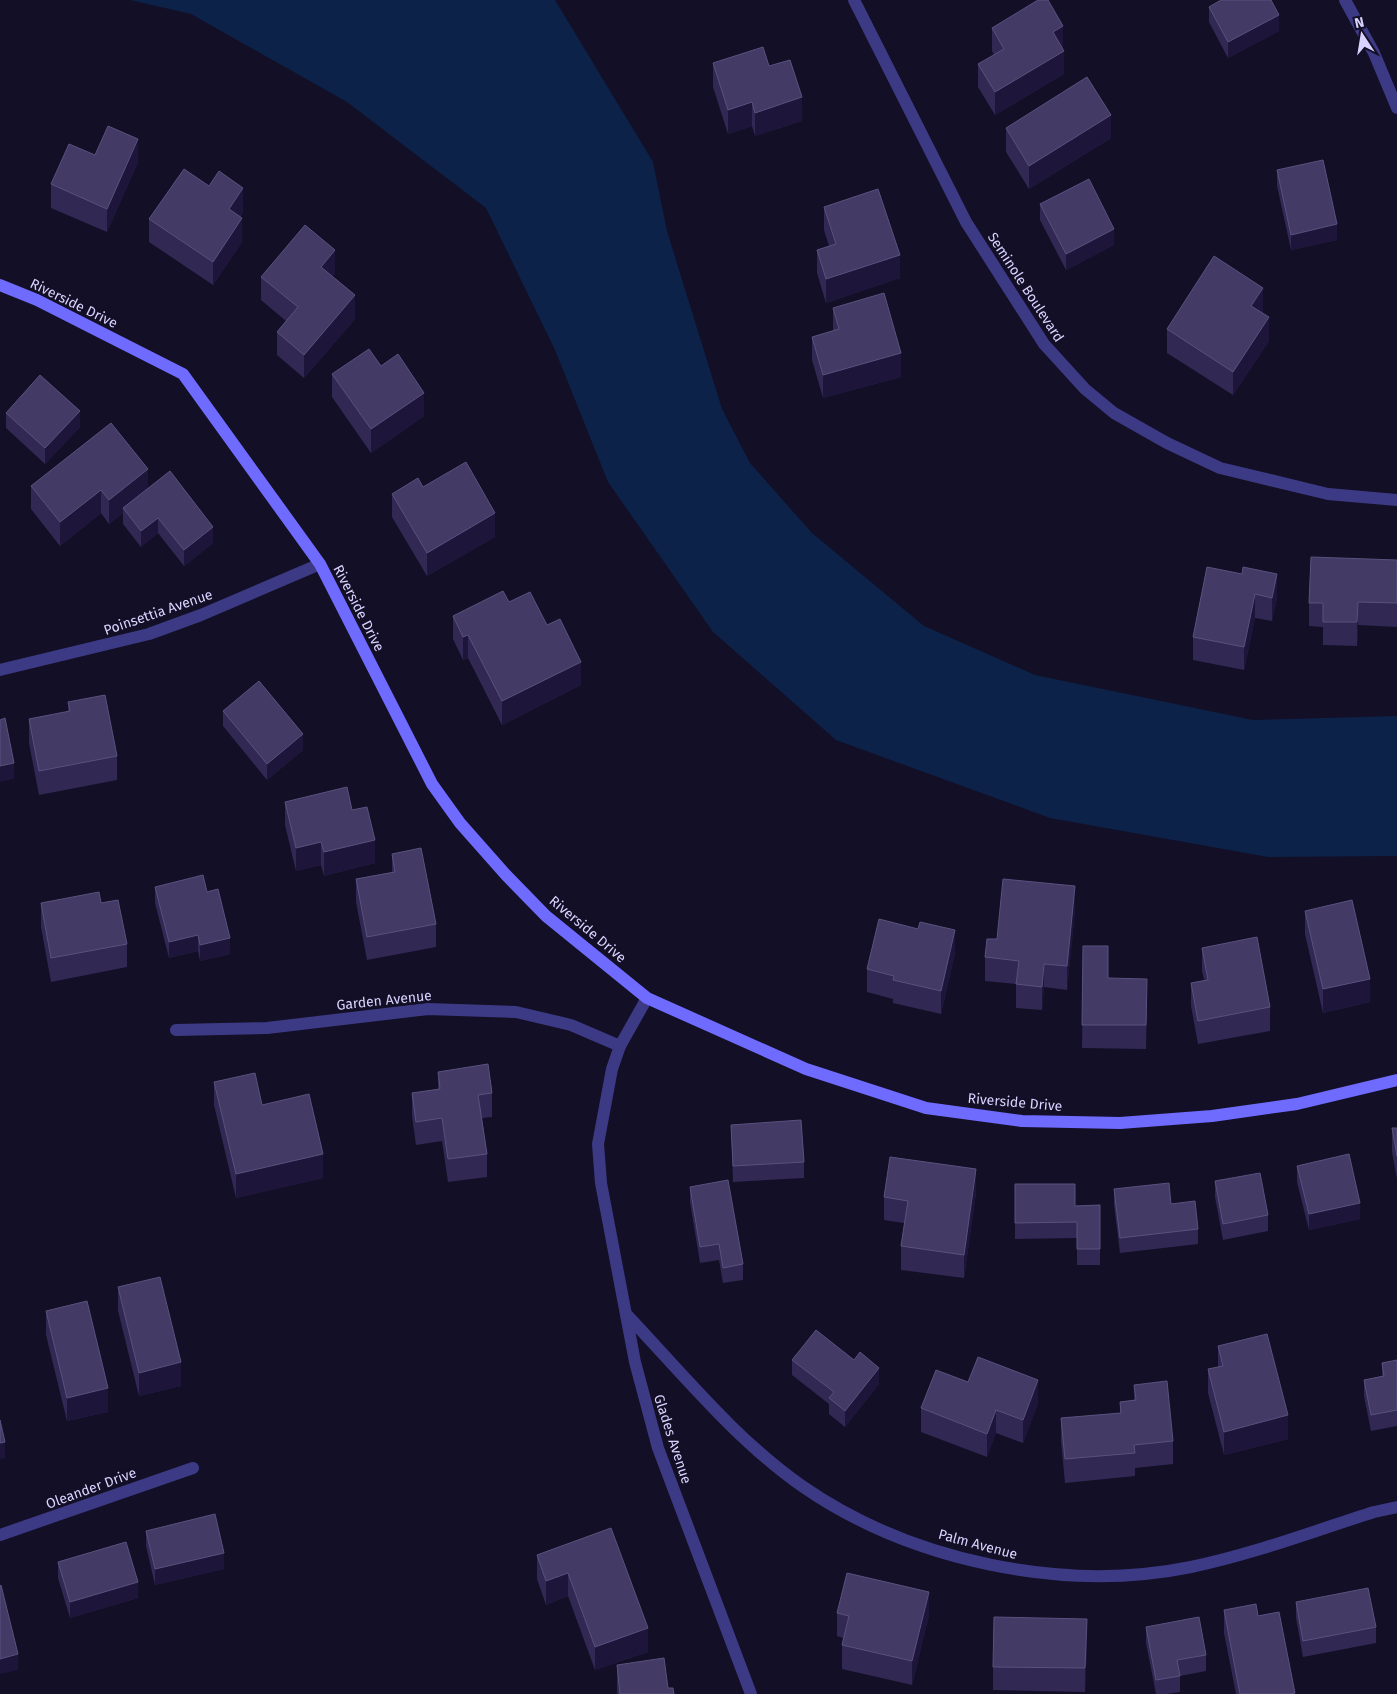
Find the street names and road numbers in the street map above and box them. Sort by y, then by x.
street label: Seminole Boulevard [984,229,1067,345]
street label: Riverside Drive [27,275,120,332]
street label: Riverside Drive [329,562,388,654]
street label: Poinsettia Avenue [101,586,215,639]
street label: Riverside Drive [546,892,630,966]
street label: Garden Avenue [336,987,433,1014]
street label: Riverside Drive [967,1090,1063,1115]
street label: Glades Avenue [650,1392,695,1486]
street label: Oleander Drive [44,1464,139,1513]
street label: Palm Avenue [936,1526,1019,1563]

